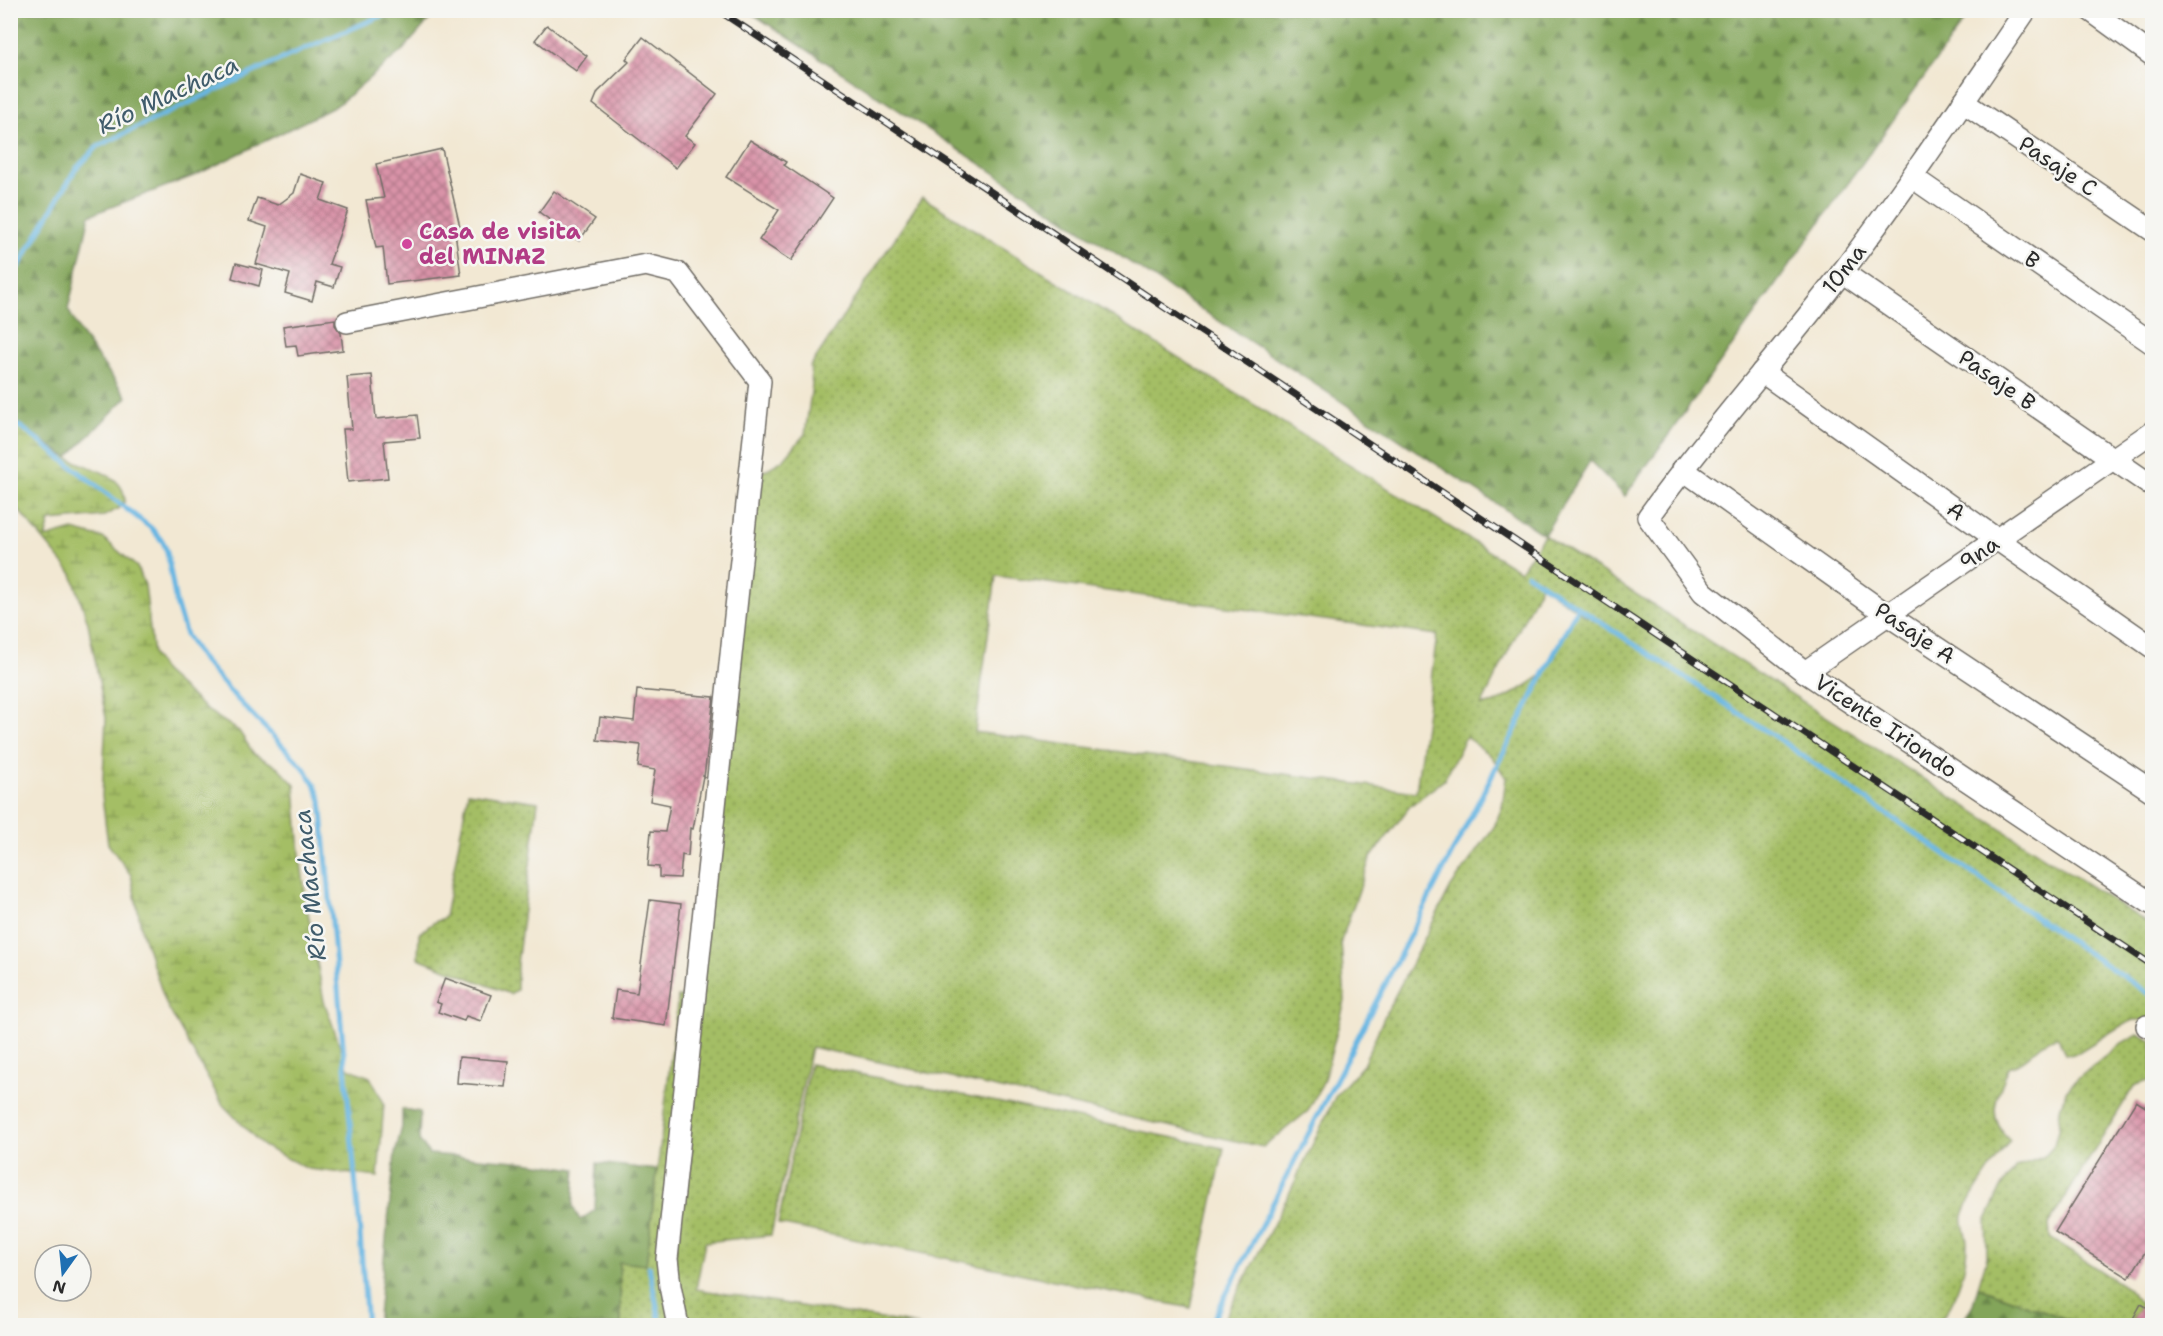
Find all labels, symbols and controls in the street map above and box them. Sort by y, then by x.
water label: Río Machaca [92,48,244,142]
street label: Pasaje C [2013,129,2103,203]
place label: Casa de visita del MINAZ [419,217,581,271]
marker: Casa de visita del MINAZ [400,237,414,251]
street label: 10ma [1815,238,1873,300]
street label: B [2019,244,2046,276]
street label: Pasaje B [1953,343,2041,417]
street label: A [1941,495,1971,527]
street label: 9na [1953,529,2005,577]
street label: Pasaje A [1869,596,1961,670]
street label: Vicente Iriondo [1809,667,1963,785]
water label: Río Machaca [286,808,334,962]
north arrow [33,1243,93,1303]
text: N [50,1275,68,1299]

